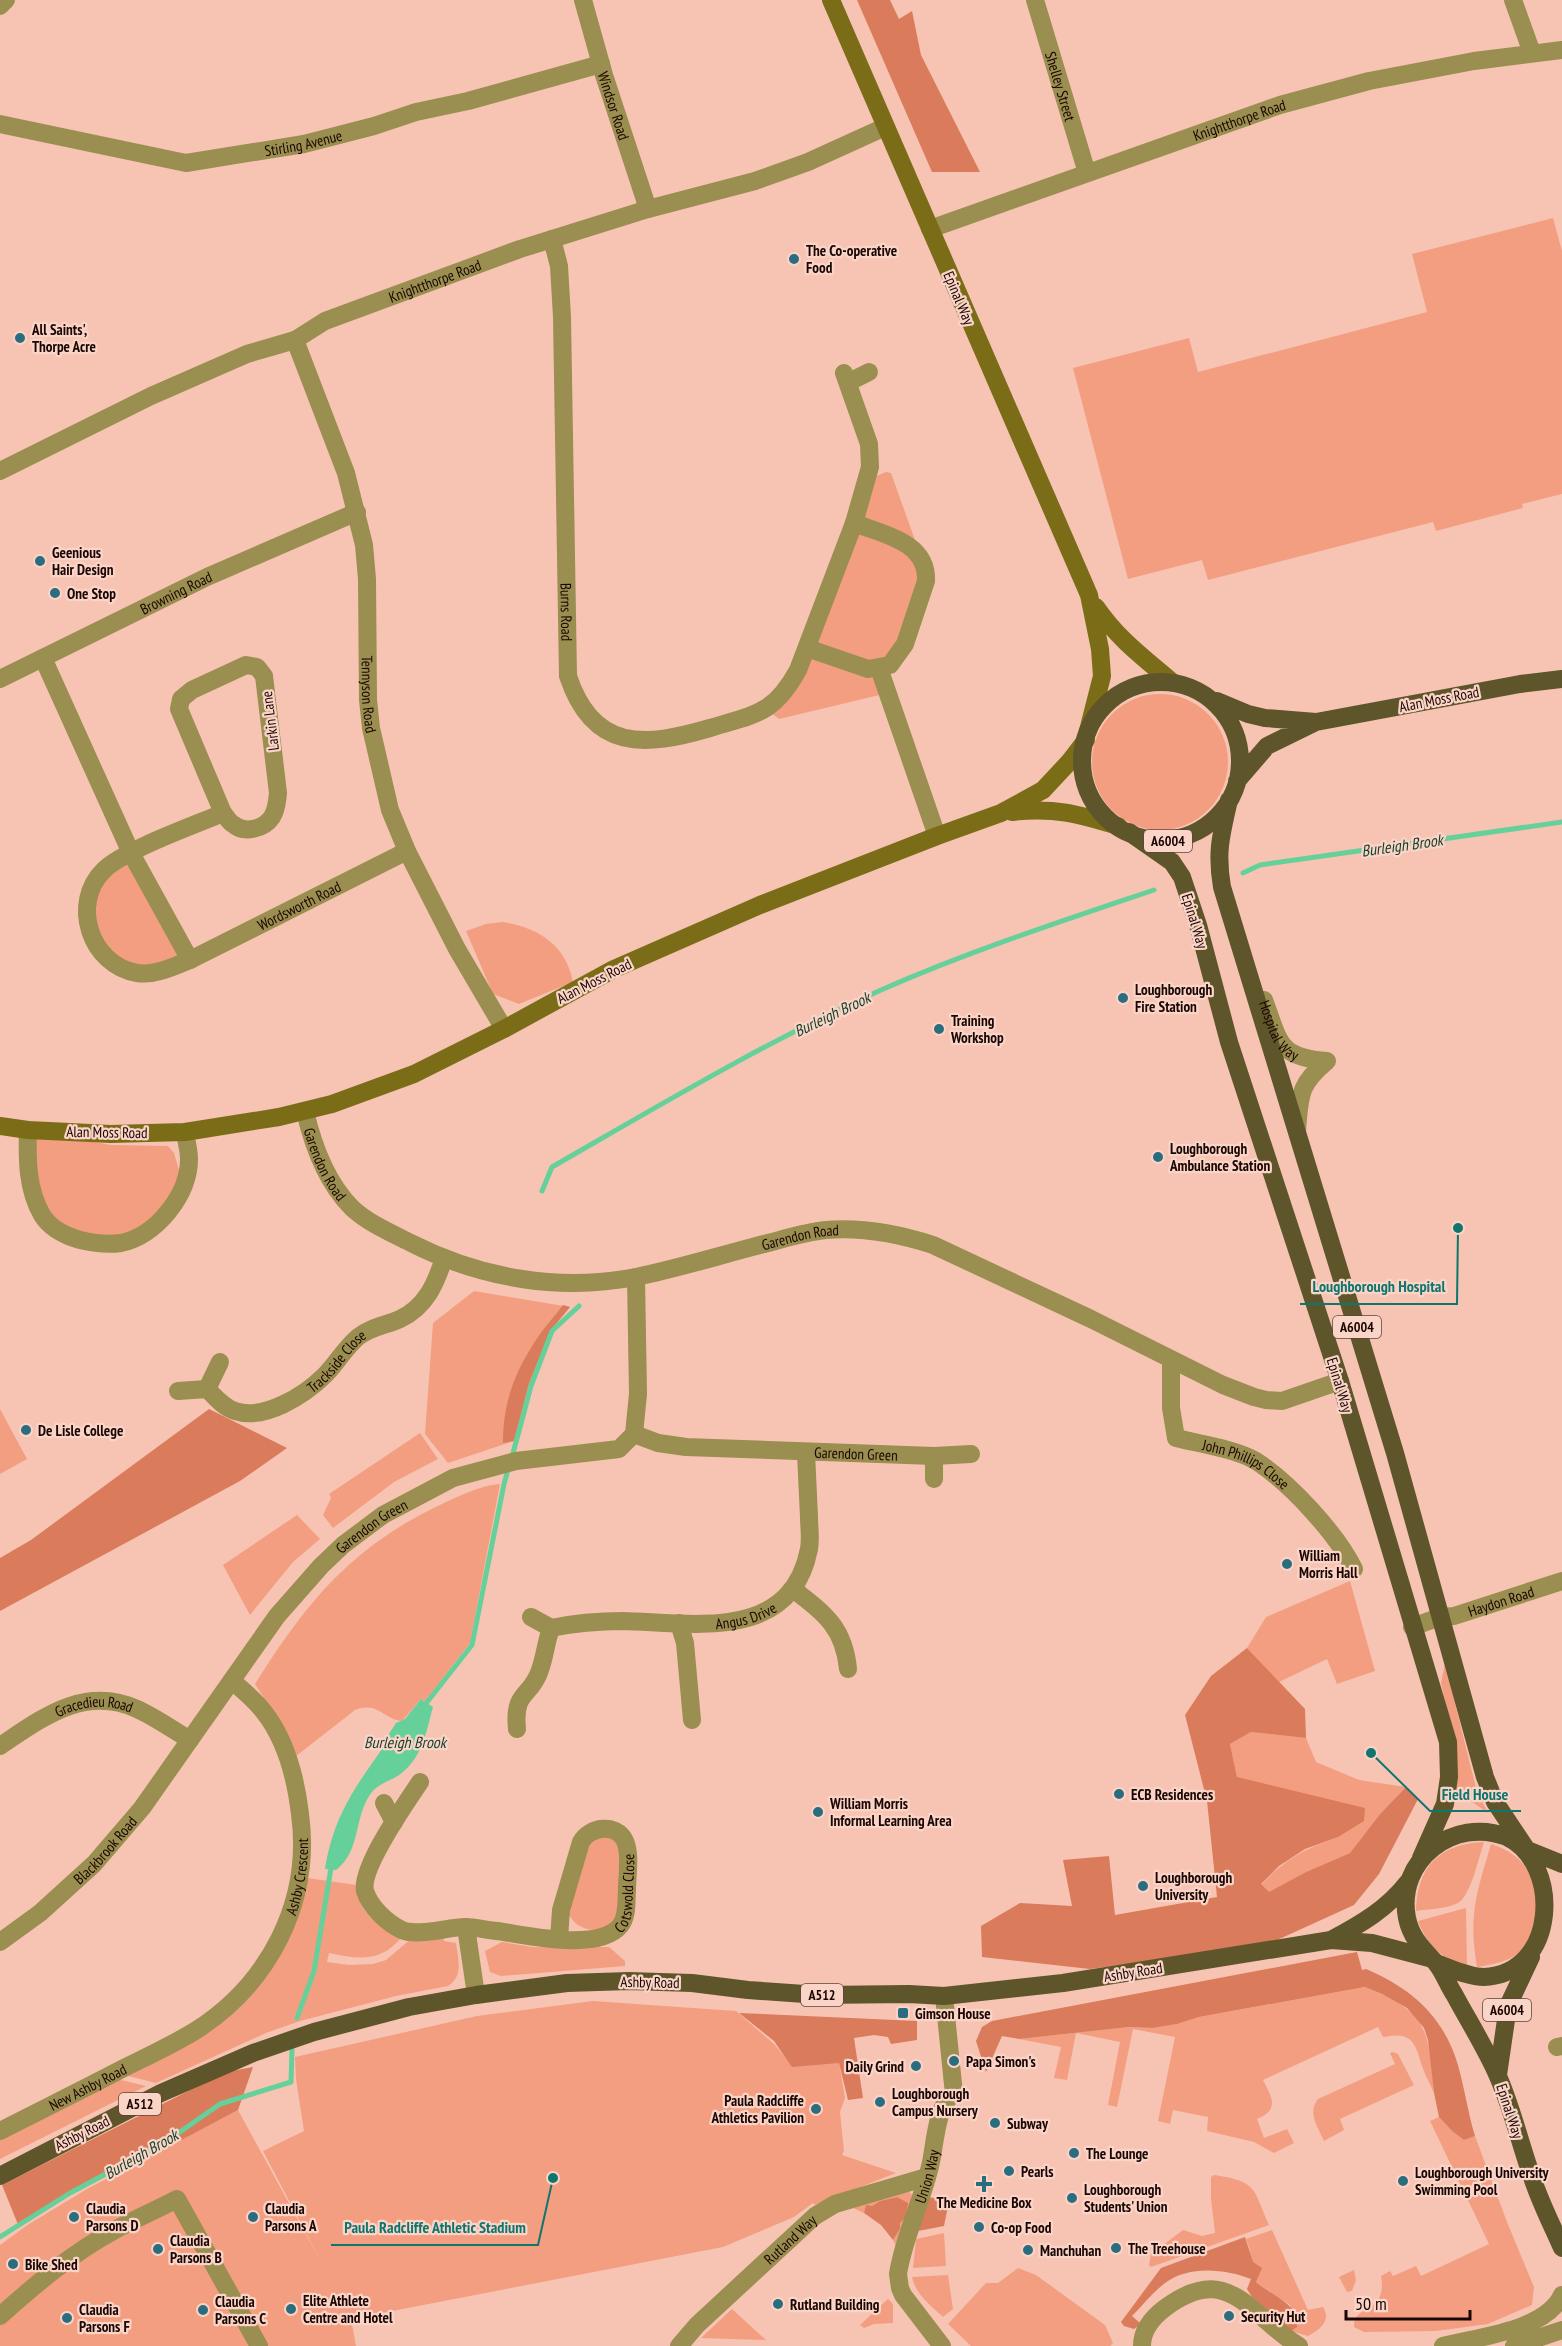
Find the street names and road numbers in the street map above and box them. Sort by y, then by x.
street label: Shelley Street [1041,49,1080,123]
street label: Windsor Road [594,69,634,142]
street label: Knightthorpe Road [1190,94,1288,145]
street label: Stirling Avenue [263,125,344,160]
street label: Knightthorpe Road [386,255,484,306]
street label: Epinal Way [939,268,979,328]
street label: Browning Road [137,567,215,618]
street label: Burns Road [557,583,577,641]
street label: Tennyson Road [358,656,381,735]
street label: Alan Moss Road [1397,682,1481,716]
street label: Larkin Lane [257,690,283,752]
road number: A6004 [1144,830,1192,852]
street label: Wordsworth Road [254,876,344,934]
street label: Epinal Way [1178,891,1212,951]
street label: Alan Moss Road [553,954,635,1008]
street label: Hospital Way [1255,997,1302,1064]
street label: Alan Moss Road [66,1122,148,1142]
street label: Garendon Road [300,1125,351,1204]
street label: Garendon Road [759,1220,839,1254]
road number: A6004 [1333,1316,1381,1338]
street label: Trackside Close [303,1325,369,1397]
street label: Epinal Way [1323,1355,1357,1415]
street label: John Phillips Close [1200,1434,1294,1493]
street label: Garendon Green [814,1442,898,1464]
street label: Garendon Green [331,1494,410,1557]
street label: Haydon Road [1466,1581,1536,1620]
street label: Angus Drive [715,1598,780,1633]
street label: Gracedieu Road [51,1691,136,1721]
street label: Blackbrook Road [69,1812,141,1888]
street label: Ashby Crescent [281,1838,312,1917]
street label: Cotswold Close [610,1853,638,1936]
street label: Ashby Road [1102,1958,1164,1986]
street label: Ashby Road [620,1972,680,1992]
road number: A512 [801,1984,843,2006]
road number: A6004 [1483,1999,1531,2021]
street label: New Ashby Road [45,2059,129,2114]
street label: Epinal Way [1492,2081,1528,2141]
road number: A512 [119,2093,161,2115]
street label: Ashby Road [51,2111,113,2155]
street label: Union Way [910,2148,943,2206]
street label: Rutland Way [760,2210,820,2268]

